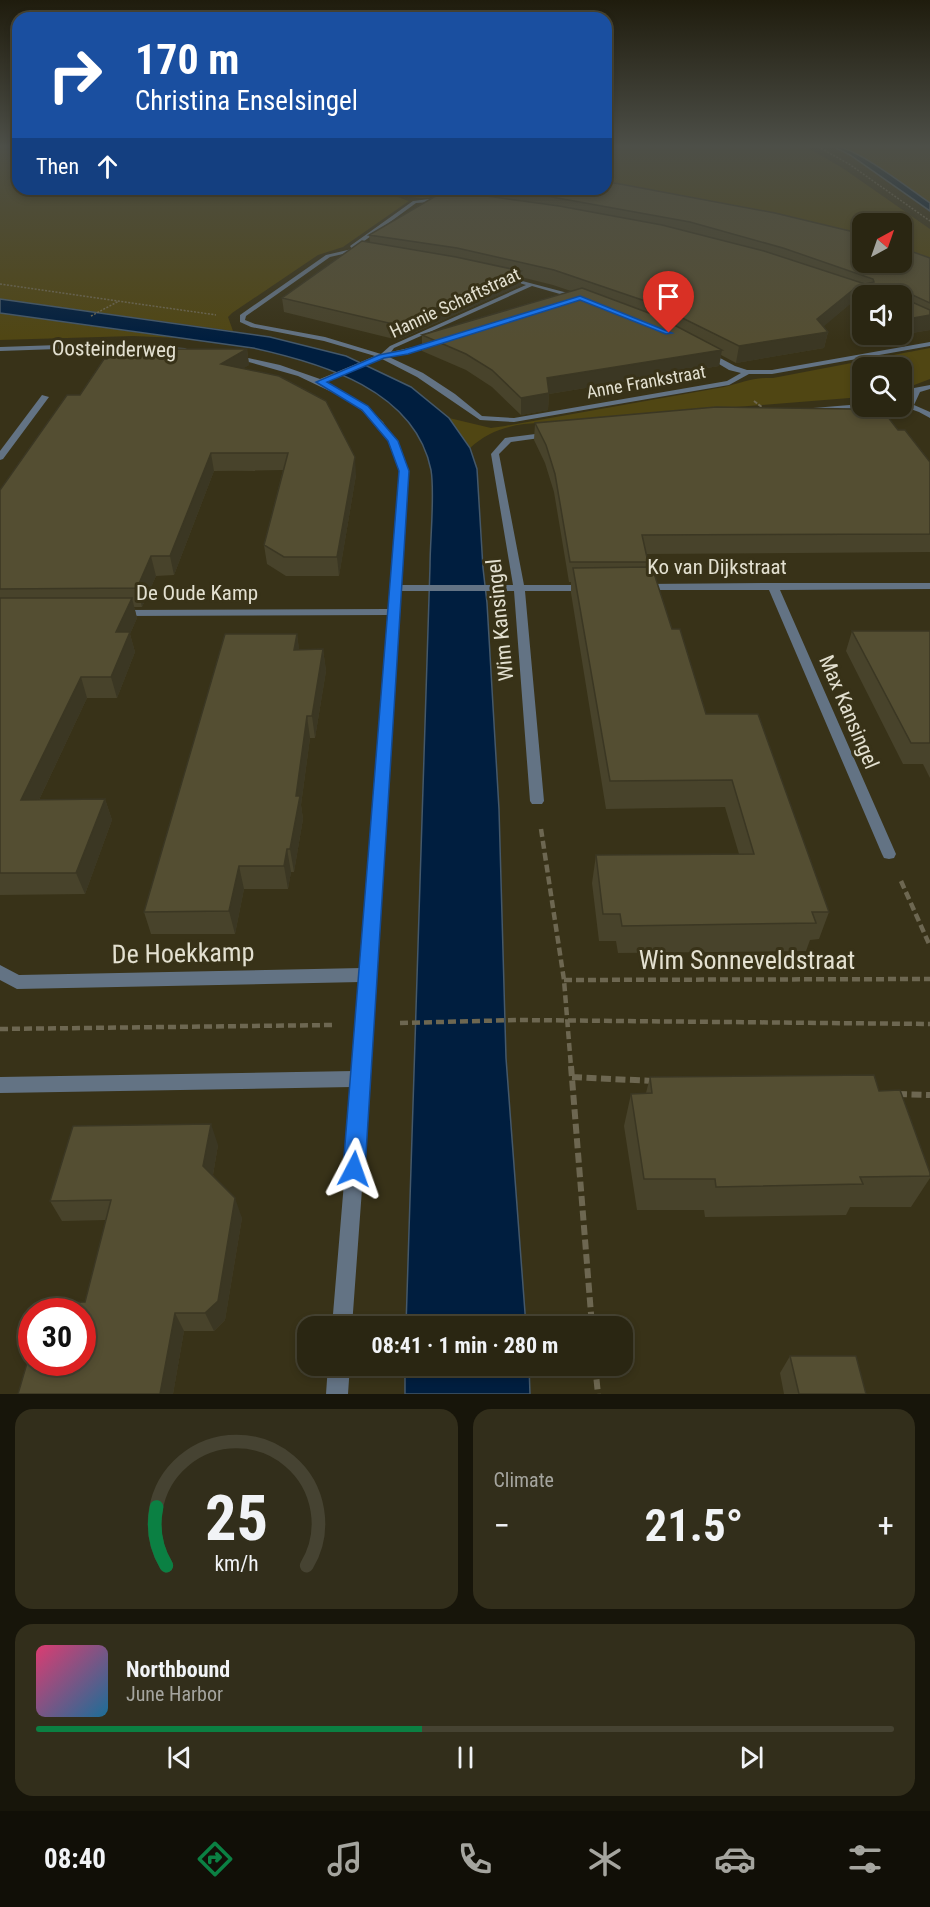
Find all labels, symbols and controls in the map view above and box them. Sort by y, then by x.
text: 170 m [135,35,240,84]
icon: right [36,36,114,114]
text: Christina Enselsingel [135,85,358,117]
icon: ahead [91,150,124,183]
text: Then [36,154,79,179]
north arrow [852,213,912,273]
map controls [852,213,912,417]
street label: Hannie Schaftstraat [386,263,523,342]
pin [643,271,694,333]
icon: arrive [652,280,685,313]
button: sound [852,285,912,345]
street label: Oosteinderweg [52,336,176,362]
button: search [852,357,912,417]
street label: Anne Frankstraat [585,361,707,402]
street label: Ko van Dijkstraat [647,555,787,579]
street label: Wim Kansingel [482,558,518,682]
street label: De Oude Kamp [136,581,258,605]
street label: Max Kansingel [814,652,884,772]
street label: De Hoekkamp [111,937,255,969]
street label: Wim Sonneveldstraat [639,945,855,975]
position arrow [322,1137,386,1201]
speed limit sign: 30 [18,1298,96,1376]
text: 08:41 · 1 min · 280 m [372,1333,558,1358]
text: Climate [494,1468,554,1492]
text: 25 [205,1482,268,1555]
text: 21.5° [644,1499,743,1552]
text: − [494,1506,510,1545]
text: + [878,1506,894,1545]
text: km/h [214,1551,258,1576]
text: Northbound [126,1657,230,1682]
text: June Harbor [126,1682,223,1706]
icon: previous [163,1741,196,1774]
icon: pause [449,1741,482,1774]
icon: next [735,1741,768,1774]
icon: directions [194,1838,236,1880]
icon: music [324,1838,366,1880]
icon: phone [454,1838,496,1880]
icon: climate [584,1838,626,1880]
icon: car [714,1838,756,1880]
icon: filters [844,1838,886,1880]
text: 08:40 [44,1843,106,1875]

